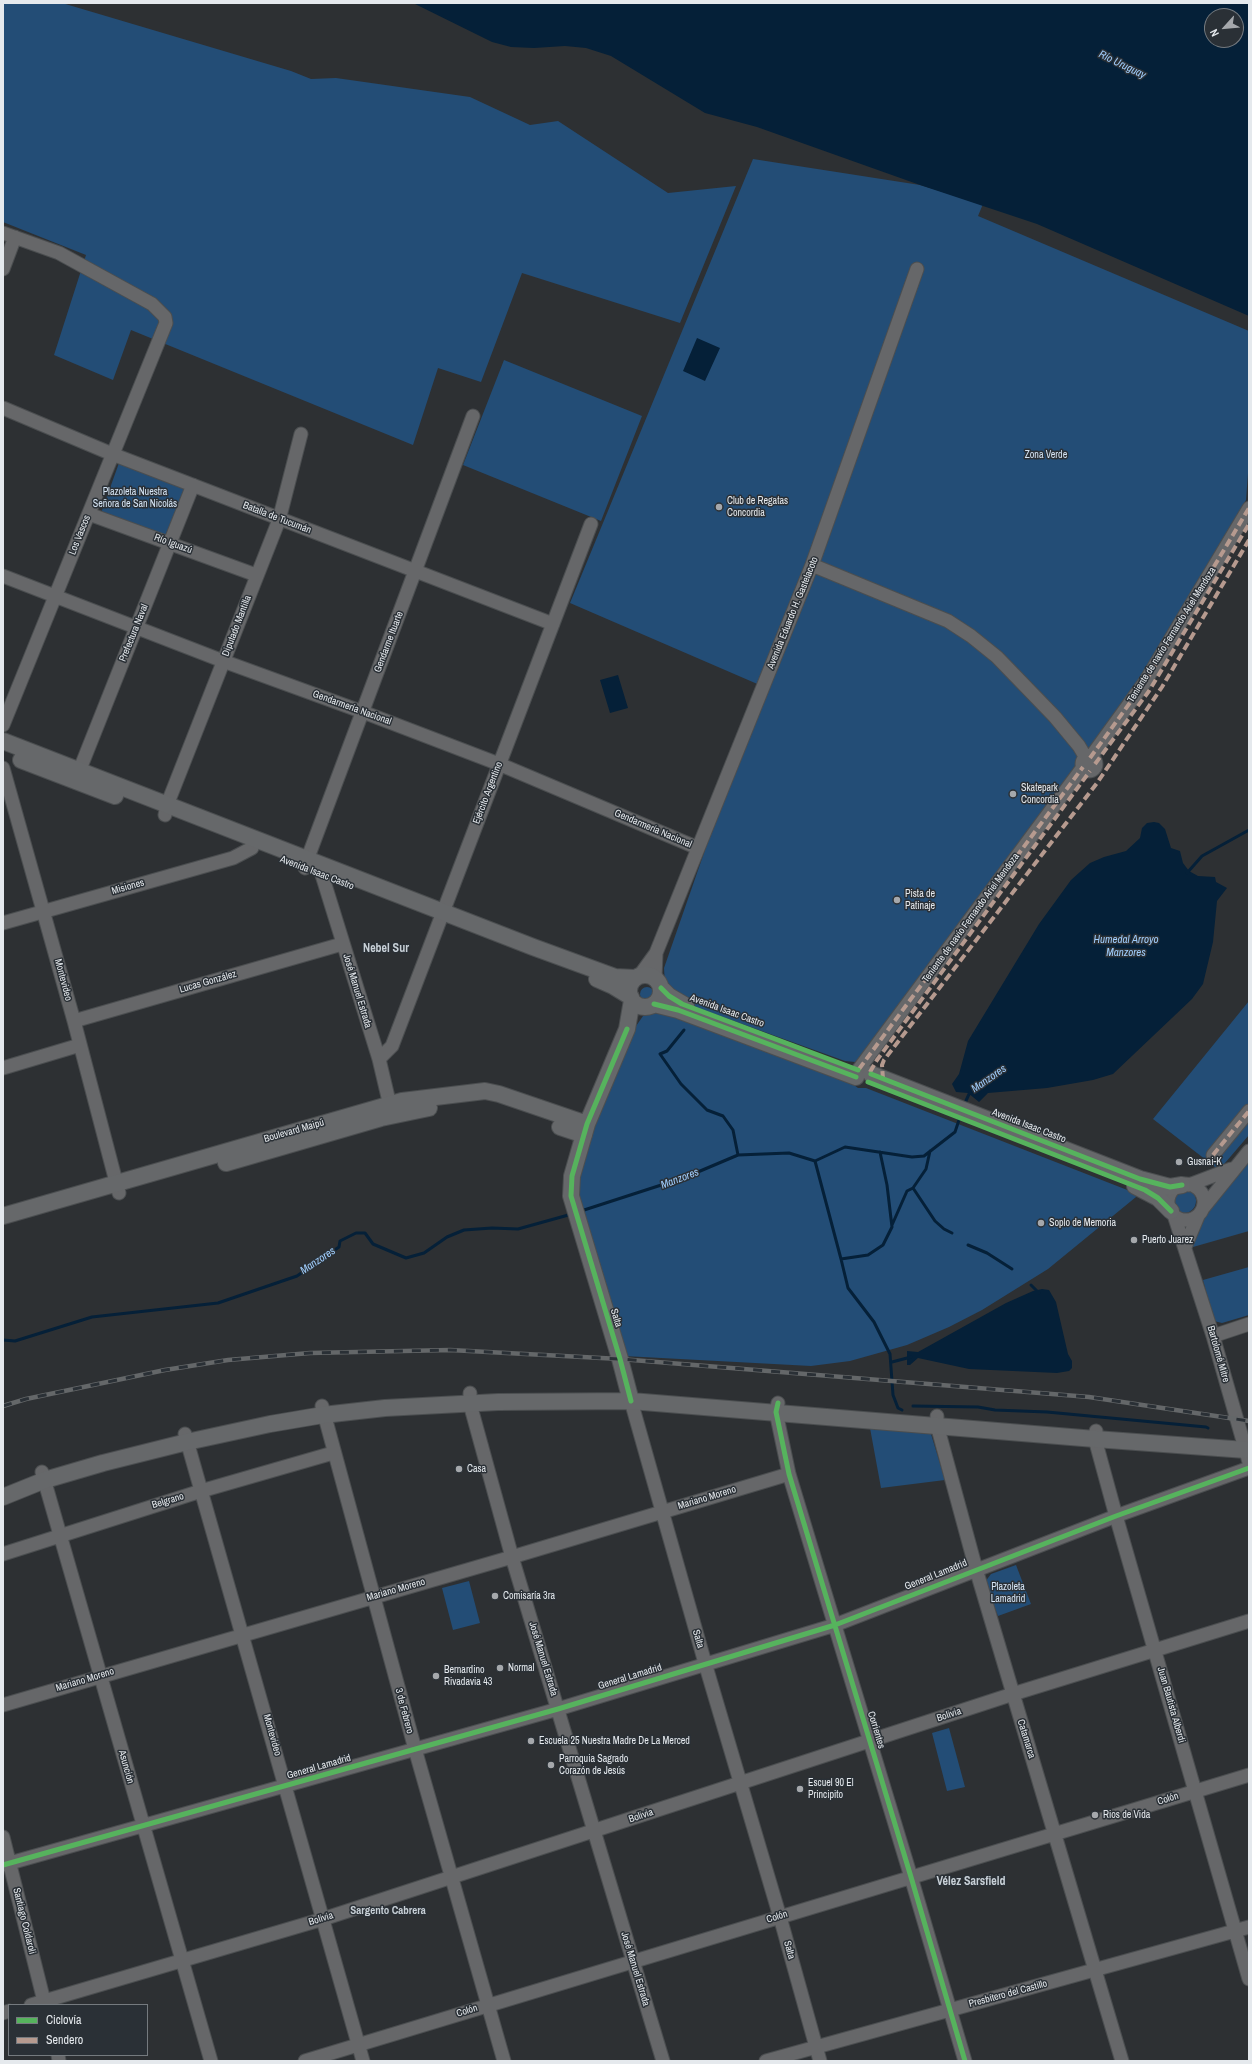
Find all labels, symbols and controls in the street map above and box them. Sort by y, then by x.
north arrow [1204,8,1244,48]
text: N [1206,27,1222,39]
water label: Río Uruguay [1096,48,1148,82]
park label: Zona Verde [1025,449,1067,461]
park label: Plazoleta Nuestra Señora de San Nicolás [93,486,177,510]
place label: Club de Regatas Concordia [727,495,788,518]
street label: Batalla de Tucumán [241,499,313,537]
marker: Club de Regatas Concordia [714,502,724,512]
street label: Los Vascos [67,513,93,557]
street label: Río Iguazú [152,532,194,556]
street label: Avenida Eduardo H. Gastelacoto [765,555,821,671]
street label: Teniente de navío Fernando Ariel Mendoza [1125,565,1219,705]
street label: Diputado Mantilla [220,594,254,658]
street label: Prefectura Naval [117,602,151,664]
street label: Gendarme Ituarte [372,610,406,674]
street label: Gendarmería Nacional [311,688,393,728]
street label: Ejército Argentino [471,760,505,826]
place label: Skatepark Concordia [1021,782,1059,806]
marker: Skatepark Concordia [1008,789,1018,799]
street label: Gendarmería Nacional [612,807,694,851]
street label: Teniente de navío Fernando Ariel Mendoza [920,851,1022,985]
street label: Avenida Isaac Castro [278,853,356,893]
street label: Misiones [110,877,146,897]
place label: Pista de Patinaje [905,888,935,912]
marker: Pista de Patinaje [892,895,902,905]
water label: Humedal Arroyo Manzores [1093,933,1159,959]
district label: Nebel Sur [363,942,409,956]
street label: José Manuel Estrada [340,952,374,1030]
street label: Montevideo [52,958,74,1002]
street label: Lucas González [178,968,238,996]
street label: Avenida Isaac Castro [688,992,766,1030]
water label: Manzores [969,1062,1009,1096]
street label: Avenida Isaac Castro [990,1106,1068,1146]
street label: Boulevard Maipú [263,1117,325,1145]
place label: Gusnai-K [1187,1156,1222,1168]
marker: Gusnai-K [1174,1157,1184,1167]
water label: Manzores [659,1166,701,1192]
place label: Soplo de Memoria [1049,1217,1116,1229]
marker: Soplo de Memoria [1036,1218,1046,1228]
place label: Puerto Juarez [1142,1234,1193,1246]
marker: Puerto Juarez [1129,1235,1139,1245]
water label: Manzores [298,1244,338,1278]
street label: Salta [608,1307,624,1329]
street label: Bartolomé Mitre [1204,1324,1232,1384]
place label: Casa [467,1463,486,1475]
marker: Casa [454,1464,464,1474]
street label: Mariano Moreno [676,1483,738,1513]
street label: Belgrano [151,1490,185,1512]
street label: General Lamadrid [903,1557,969,1593]
street label: Mariano Moreno [365,1576,427,1604]
park label: Plazoleta Lamadrid [991,1581,1025,1604]
place label: Comisaría 3ra [503,1590,555,1602]
marker: Comisaría 3ra [490,1591,500,1601]
street label: José Manuel Estrada [526,1620,560,1698]
street label: Salta [690,1628,706,1650]
place label: Normal [508,1662,534,1674]
street label: General Lamadrid [597,1662,663,1692]
marker: Normal [495,1663,505,1673]
place label: Bernardino Rivadavia 43 [444,1664,492,1688]
street label: Mariano Moreno [54,1665,116,1695]
street label: Juan Bautista Alberdi [1154,1666,1188,1744]
marker: Bernardino Rivadavia 43 [431,1671,441,1681]
street label: 3 de Febrero [392,1687,416,1735]
street label: Bolivia [935,1705,963,1725]
street label: Corrientes [865,1710,887,1750]
street label: Montevideo [260,1713,284,1757]
street label: Catamarca [1014,1718,1038,1760]
place label: Escuela 25 Nuestra Madre De La Merced [539,1735,690,1747]
marker: Escuela 25 Nuestra Madre De La Merced [526,1736,536,1746]
street label: Asunción [116,1749,136,1785]
street label: General Lamadrid [286,1752,352,1782]
place label: Parroquia Sagrado Corazón de Jesús [559,1753,628,1776]
marker: Parroquia Sagrado Corazón de Jesús [546,1760,556,1770]
place label: Escuel 90 El Principito [808,1777,854,1800]
marker: Escuel 90 El Principito [795,1784,805,1794]
street label: Colón [1156,1790,1180,1808]
street label: Bolivia [627,1806,655,1826]
place label: Rios de Vida [1103,1809,1150,1821]
marker: Rios de Vida [1090,1810,1100,1820]
district label: Vélez Sarsfield [937,1875,1005,1889]
street label: Santiago Coldaroli [10,1887,38,1955]
district label: Sargento Cabrera [350,1904,426,1918]
street label: Colón [765,1908,789,1926]
street label: Bolivia [307,1910,335,1928]
street label: José Manuel Estrada [618,1930,652,2008]
street label: Salta [781,1939,797,1961]
street label: Presbítero del Castillo [967,1978,1049,2010]
street label: Colón [455,2002,479,2020]
legend [8,2004,148,2056]
text: Ciclovía [46,2012,82,2028]
text: Sendero [46,2032,83,2048]

